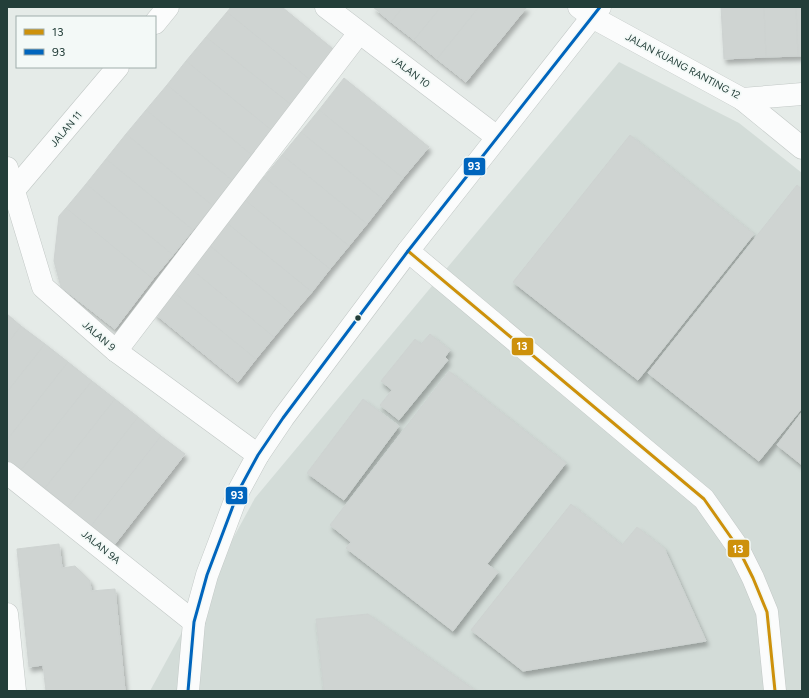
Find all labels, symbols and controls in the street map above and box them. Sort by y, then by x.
legend [16,16,156,68]
text: 13 [52,25,63,39]
street label: JALAN KUANG RANTING 12 [623,30,743,102]
text: 93 [52,45,65,59]
street label: JALAN 10 [389,53,433,91]
street label: JALAN 11 [47,109,85,149]
line badge: 93 [463,157,486,176]
text: 93 [468,160,480,173]
unlabelled marker [353,313,363,323]
street label: JALAN 9 [80,318,119,354]
line badge: 13 [511,337,534,356]
text: 13 [517,340,527,353]
line badge: 93 [225,486,248,505]
text: 93 [231,489,243,502]
street label: JALAN 9A [79,527,123,567]
line badge: 13 [727,539,750,558]
text: 13 [733,543,743,556]

